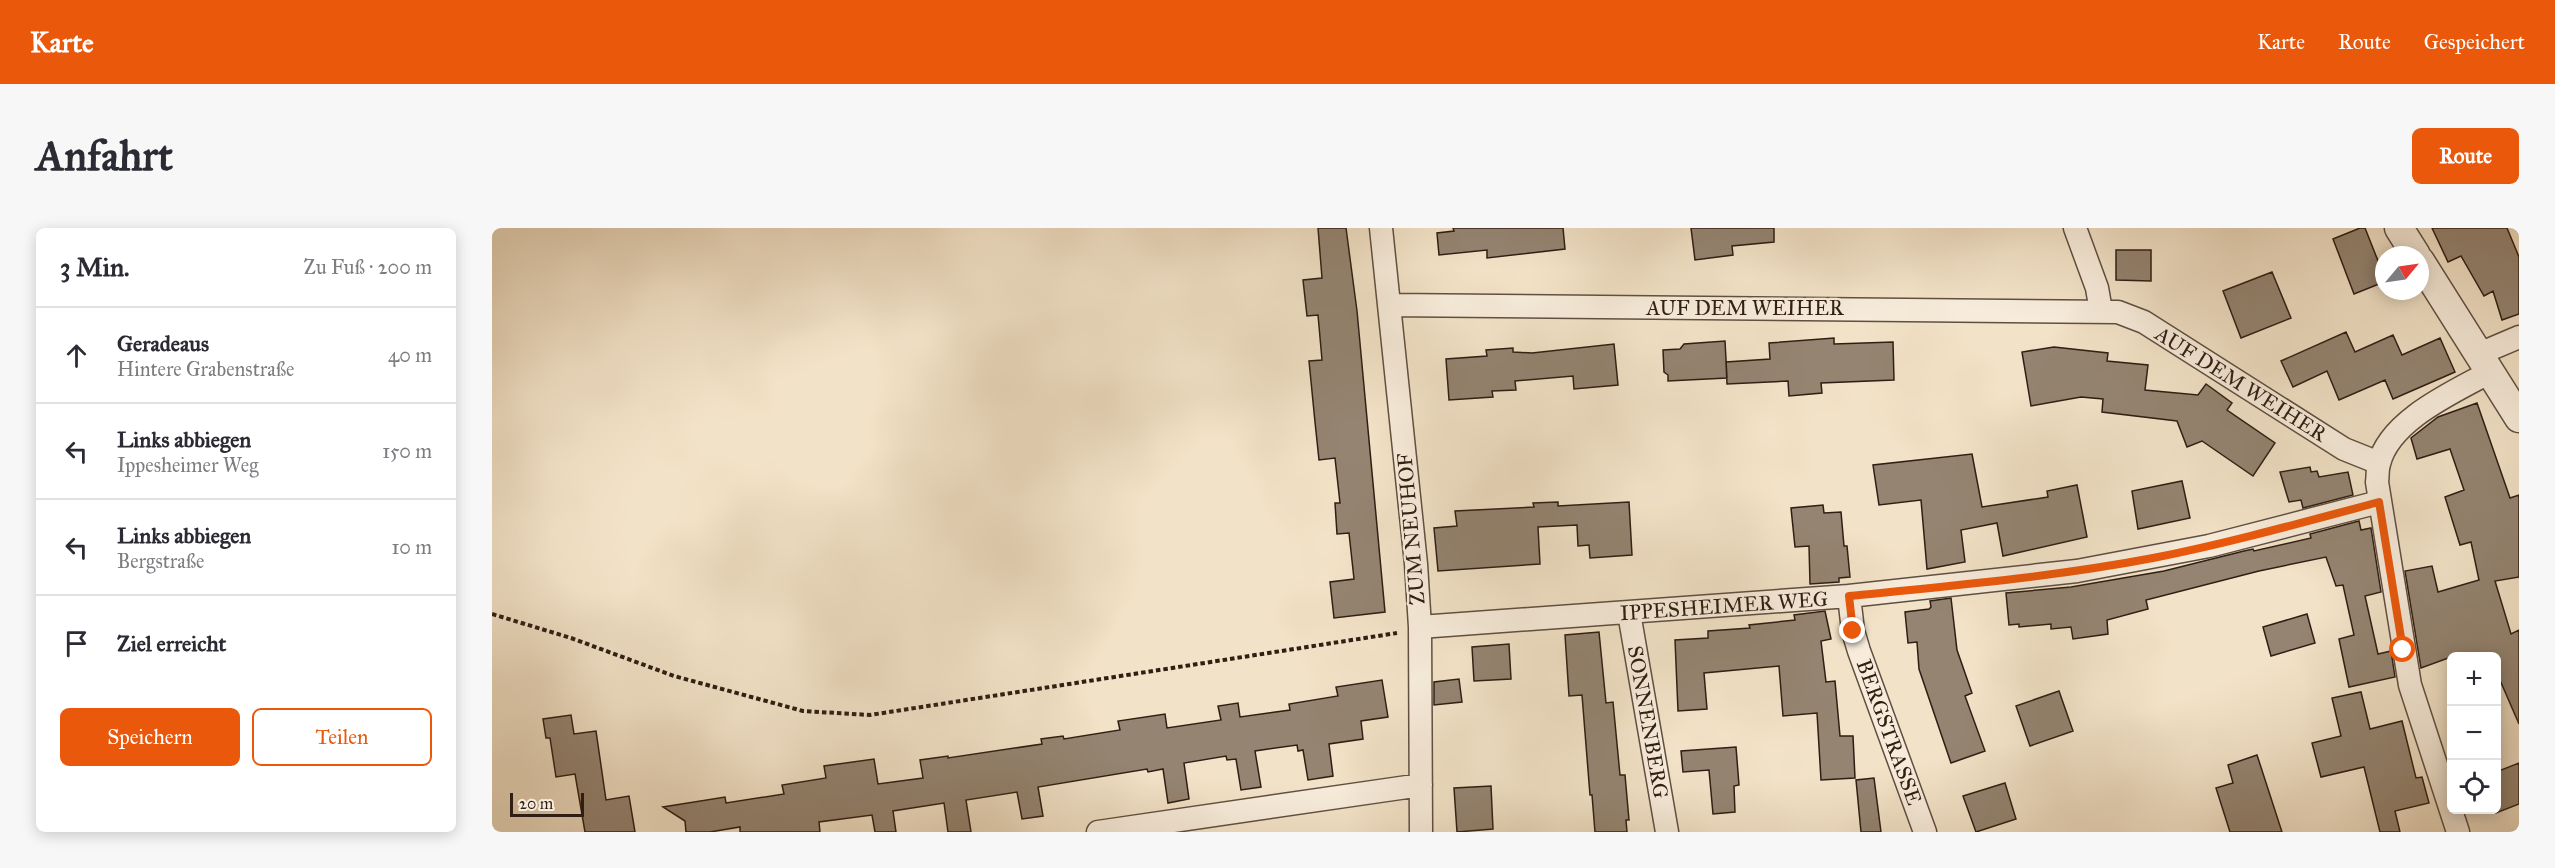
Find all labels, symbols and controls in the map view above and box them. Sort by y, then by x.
text: Karte [30,25,94,60]
text: Karte [2257,29,2305,55]
text: Route [2338,29,2391,55]
text: Gespeichert [2424,29,2525,55]
button: Route [2412,128,2519,184]
text: Anfahrt [36,130,173,182]
north arrow [2375,246,2429,300]
text: 3 Min. [60,251,129,283]
text: Zu Fuß · 200 m [303,255,432,279]
street label: AUF DEM WEIHER [1645,295,1845,321]
street label: AUF DEM WEIHER [2149,320,2333,448]
text: Geradeaus [117,330,209,357]
icon: ahead [60,339,93,372]
text: 40 m [388,343,432,367]
text: Hintere Grabenstraße [117,357,294,381]
text: Links abbiegen [117,426,251,453]
icon: left [60,435,93,468]
text: 150 m [382,439,432,463]
street label: ZUM NEUHOF [1391,452,1431,606]
text: Ippesheimer Weg [117,453,259,477]
text: Links abbiegen [117,522,251,549]
icon: left [60,531,93,564]
text: 10 m [391,535,432,559]
text: Bergstraße [117,549,204,573]
street label: IPPESHEIMER WEG [1619,586,1829,626]
route end [1839,617,1865,643]
icon: arrive [60,627,93,660]
text: Ziel erreicht [117,630,226,657]
route start [2389,636,2415,662]
street label: SONNENBERG [1622,644,1674,800]
map controls [2447,652,2501,814]
button: + [2447,652,2501,706]
street label: BERGSTRASSE [1851,656,1927,808]
button: − [2447,706,2501,760]
button: Speichern [60,708,240,766]
button: Teilen [252,708,432,766]
button: locate [2447,760,2501,814]
scale bar [510,790,584,818]
text: 20 m [519,794,553,813]

